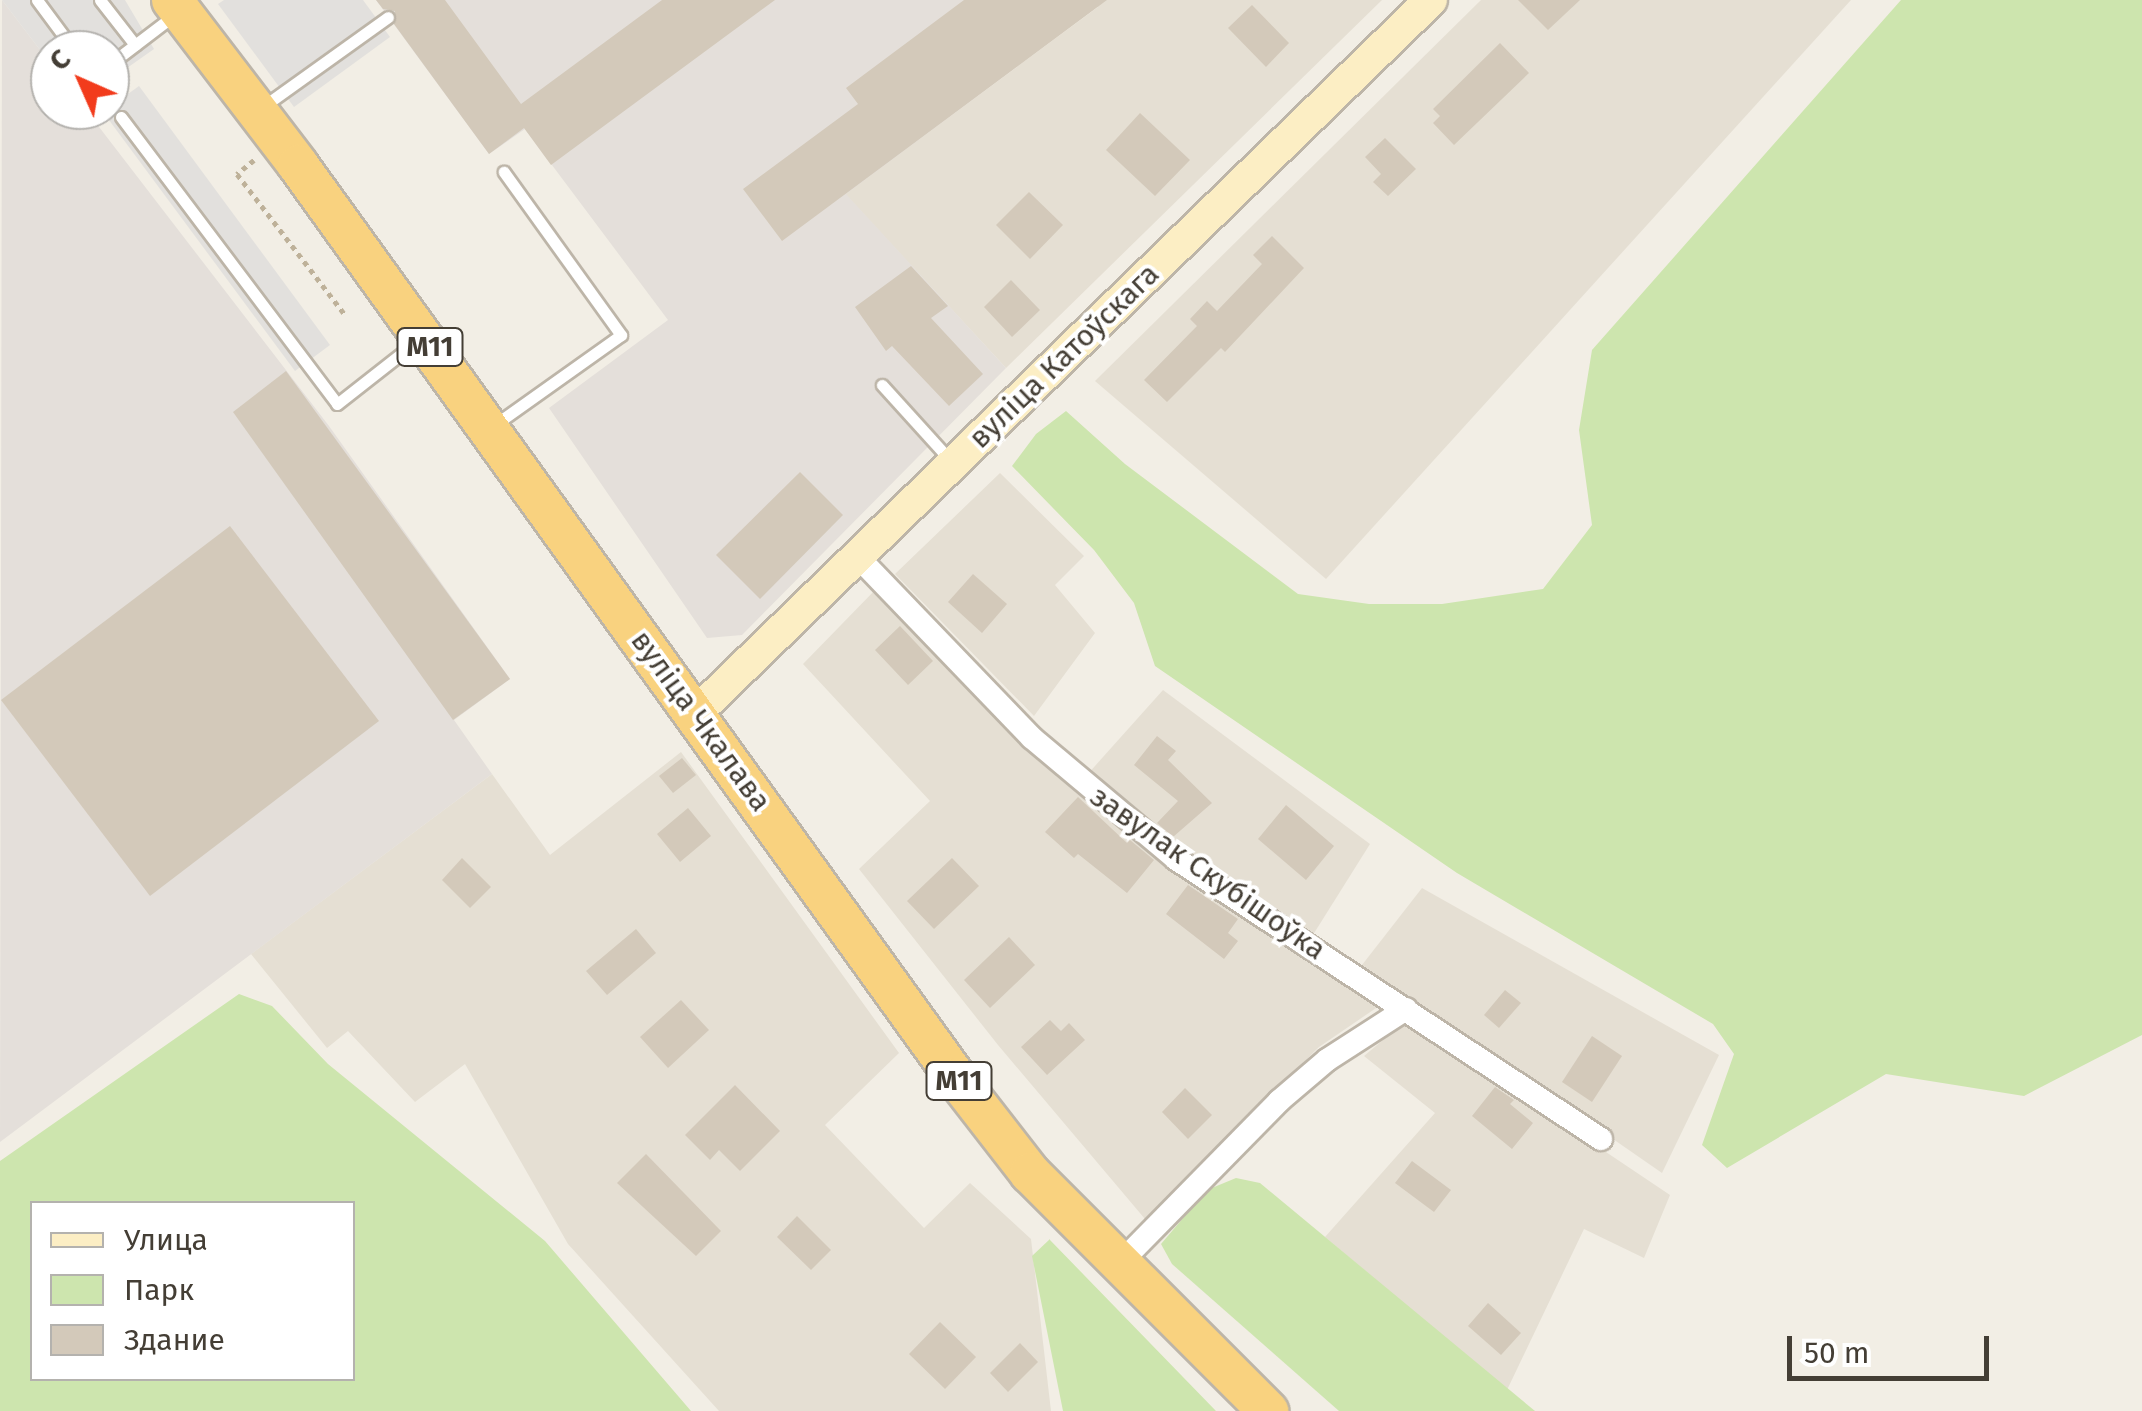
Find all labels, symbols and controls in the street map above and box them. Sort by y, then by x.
north arrow [30,30,130,130]
text: С [42,42,77,77]
street label: вуліца Катоўскага [961,256,1167,456]
road number: М11 [395,324,465,370]
street label: вуліца Чкалава [623,624,779,818]
street label: завулак Скубішоўка [1083,778,1333,968]
road number: М11 [924,1058,994,1104]
legend [30,1201,355,1381]
text: Улица [124,1222,208,1258]
text: Парк [124,1272,194,1308]
scale bar [1792,1316,1994,1378]
text: Здание [124,1322,225,1358]
text: 50 m [1804,1335,1869,1371]

